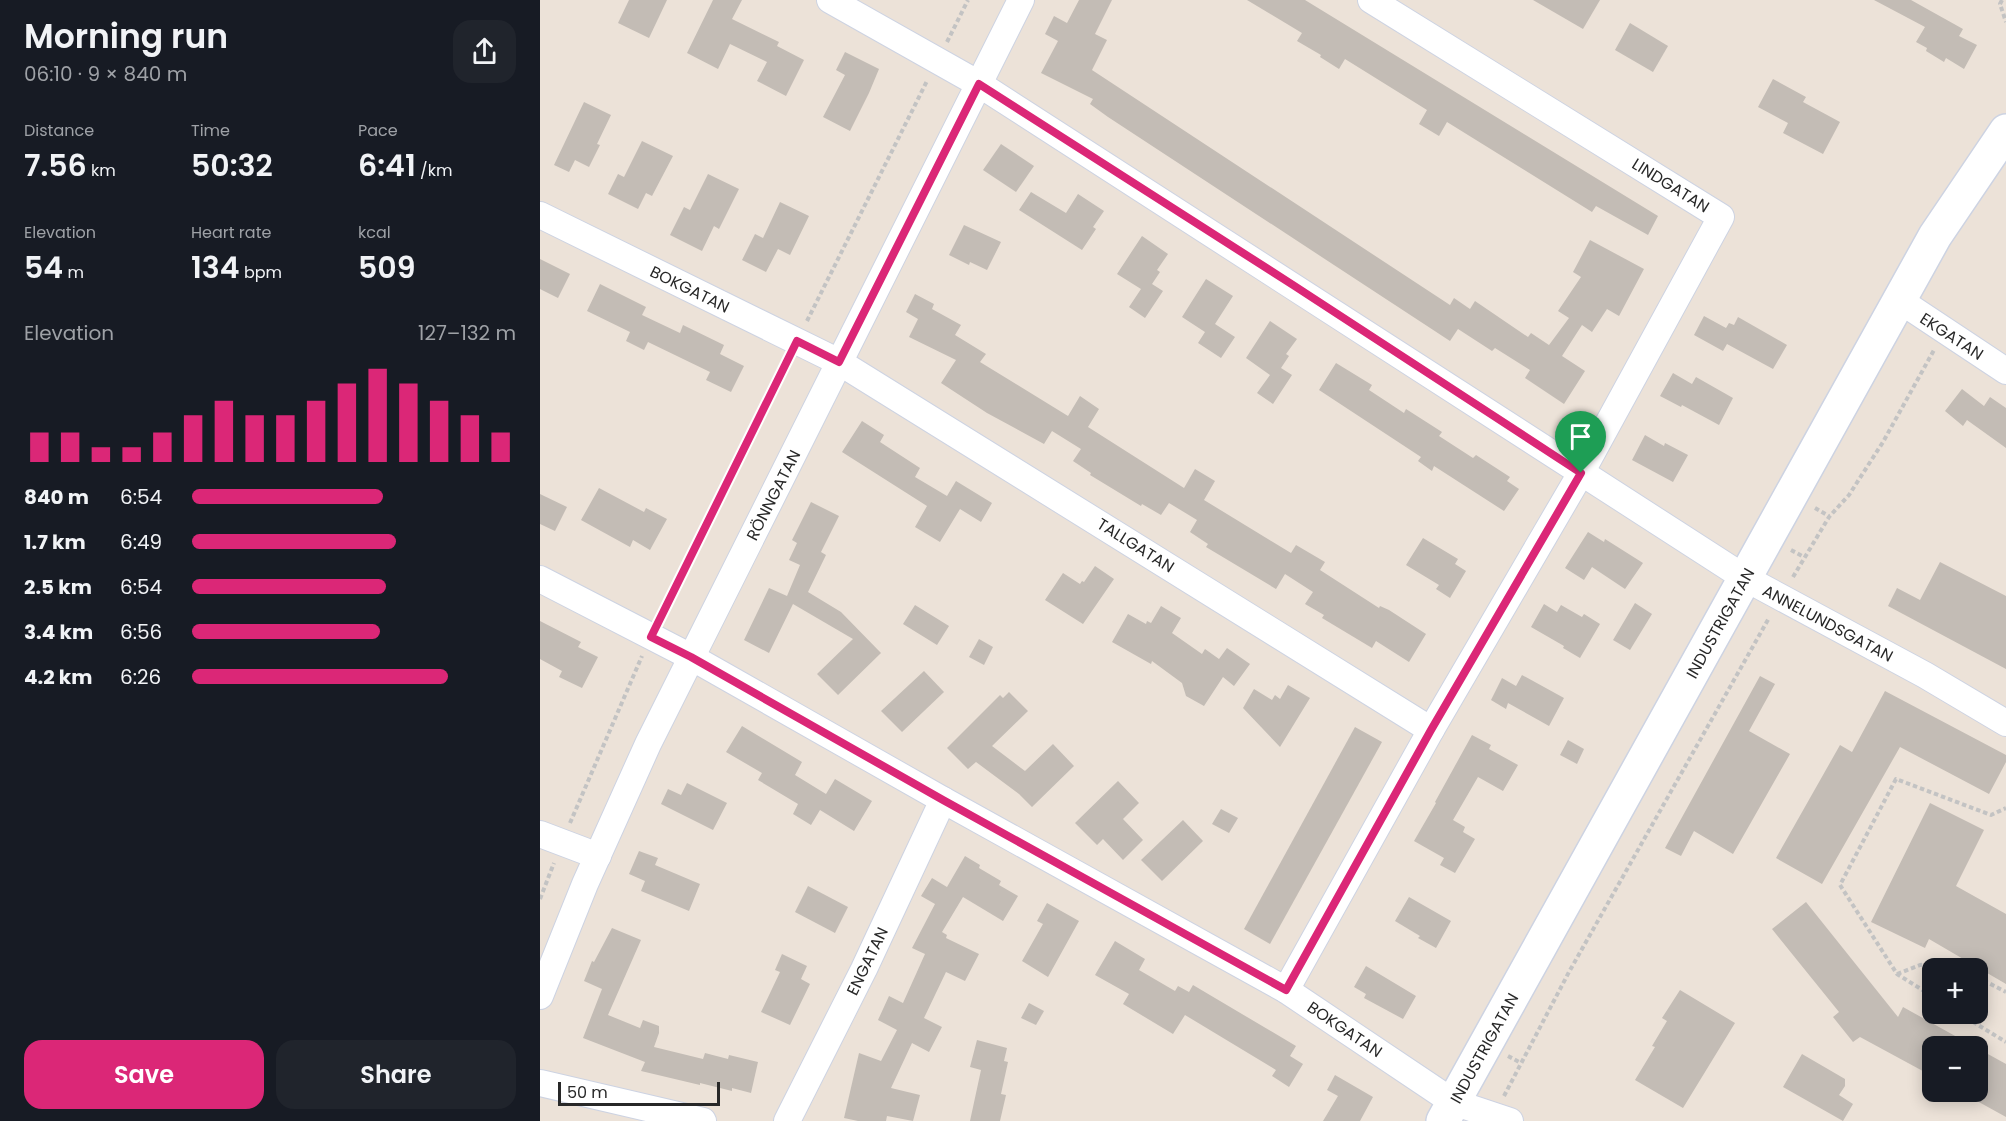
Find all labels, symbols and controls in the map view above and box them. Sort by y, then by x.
text: Morning run [24,13,228,60]
button: share [453,20,516,83]
text: 06:10 · 9 × 840 m [24,60,187,88]
text: Distance [24,119,94,142]
text: Time [191,119,230,142]
text: Pace [358,119,398,142]
text: 7.56 [24,144,87,187]
text: 50:32 [191,144,273,187]
text: 6:41 [358,144,416,187]
street label: LINDGATAN [1628,153,1714,218]
text: km [87,159,116,182]
text: /km [416,159,452,182]
text: Elevation [24,221,96,244]
text: Heart rate [191,221,271,244]
text: kcal [358,221,391,244]
text: 54 [24,246,63,289]
text: 134 [191,246,240,289]
text: 509 [358,246,415,289]
street label: BOKGATAN [646,260,733,319]
text: m [63,261,84,284]
text: bpm [240,261,282,284]
street label: EKGATAN [1915,307,1988,366]
text: Elevation [24,319,114,347]
text: 127–132 m [418,319,516,347]
pin [1555,411,1606,473]
icon: arrive [1564,420,1597,453]
street label: RÖNNGATAN [741,446,806,544]
text: 840 m [24,483,89,511]
text: 6:54 [120,483,162,511]
street label: TALLGATAN [1093,513,1179,578]
text: 1.7 km [24,528,86,556]
text: 6:49 [120,528,162,556]
street label: INDUSTRIGATAN [1681,564,1760,683]
text: 2.5 km [24,573,92,601]
text: 6:54 [120,573,162,601]
street label: ANNELUNDSGATAN [1758,579,1897,668]
text: 3.4 km [24,618,93,646]
text: 6:56 [120,618,162,646]
text: 4.2 km [24,663,92,691]
text: 6:26 [120,663,161,691]
street label: ENGATAN [841,923,894,999]
map controls [1922,958,1988,1102]
button: + [1922,958,1988,1024]
street label: INDUSTRIGATAN [1445,989,1524,1108]
street label: BOKGATAN [1303,996,1387,1063]
button: − [1922,1036,1988,1102]
button: Save [24,1040,264,1109]
button: Share [276,1040,516,1109]
scale bar [558,1079,720,1106]
text: 50 m [567,1081,608,1104]

